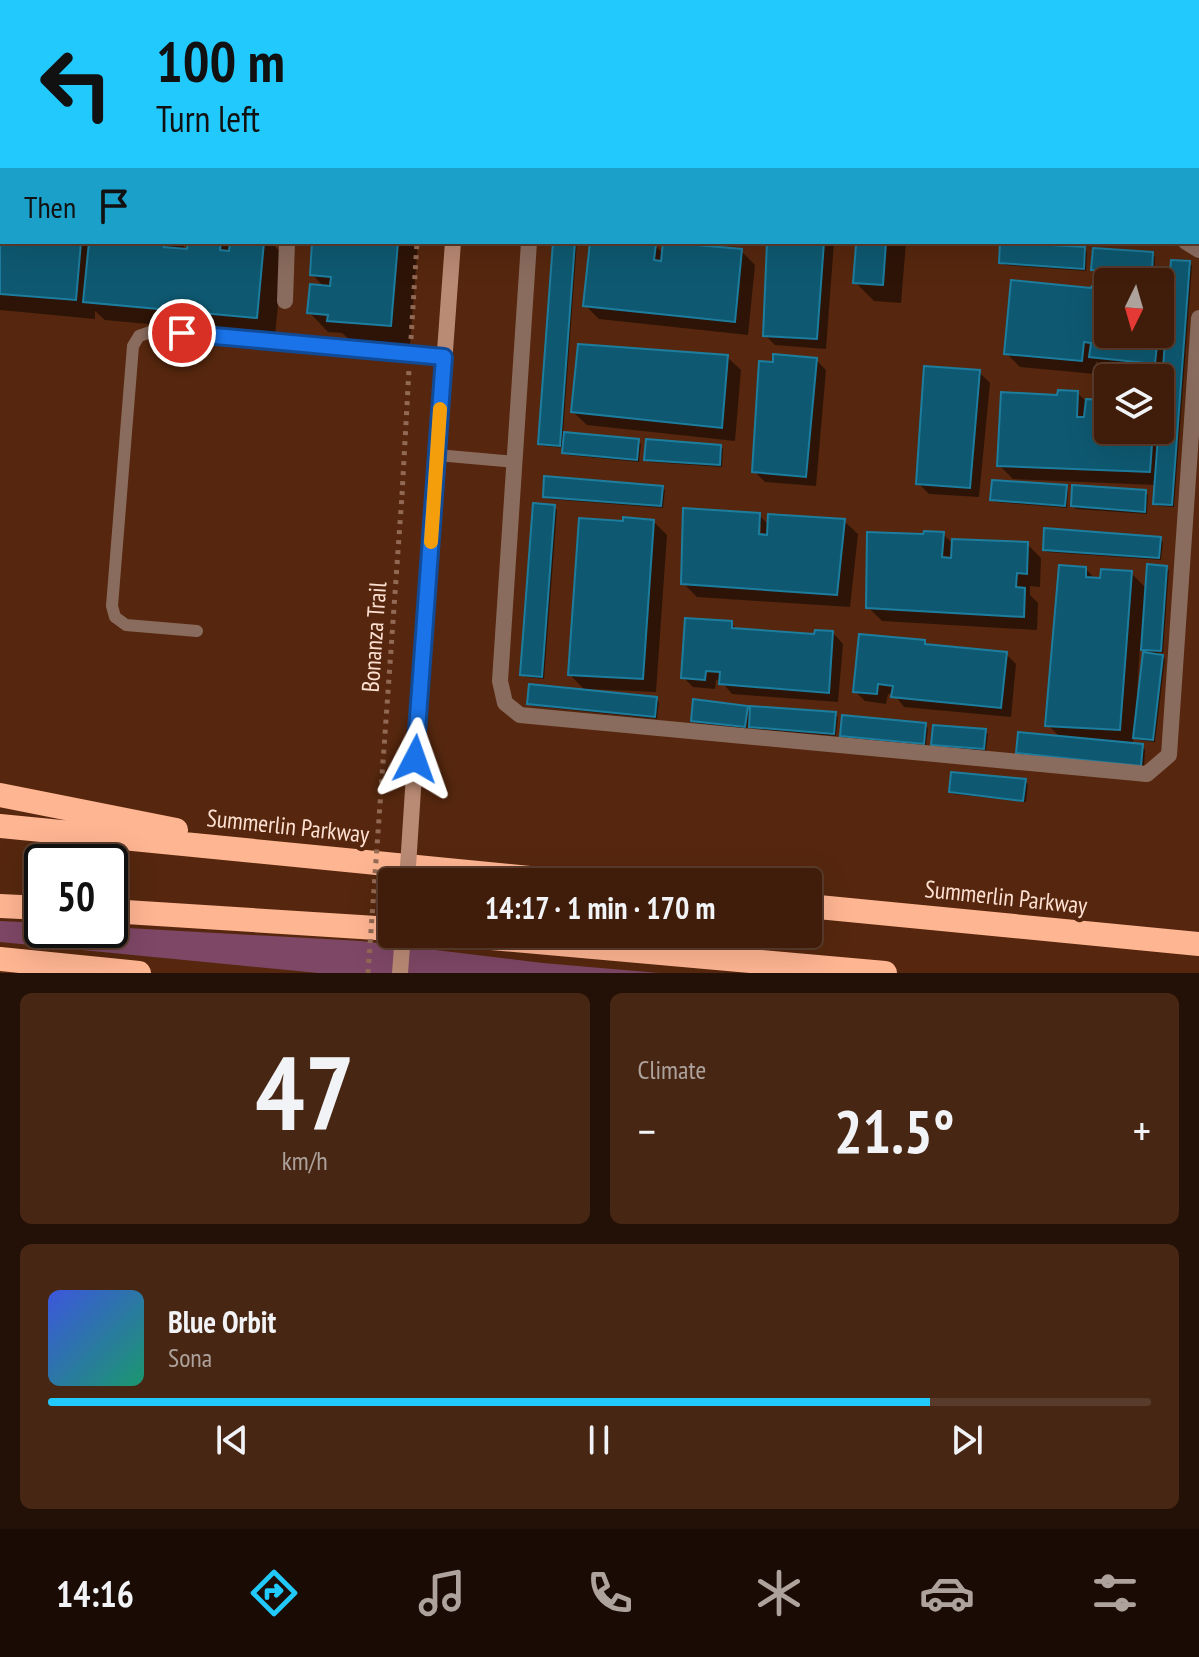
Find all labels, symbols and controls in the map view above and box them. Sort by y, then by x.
text: 100 m [156,25,285,97]
icon: left [24,32,128,136]
text: Turn left [156,95,260,142]
icon: arrive [92,184,136,228]
text: Then [24,187,76,226]
north arrow [1094,268,1174,348]
map controls [1094,268,1174,444]
pin [148,299,216,367]
icon: arrive [160,311,204,355]
button: layers [1094,364,1174,444]
street label: Bonanza Trail [355,580,393,693]
position arrow [373,717,457,801]
street label: Summerlin Parkway [205,802,371,850]
speed limit sign: 50 [24,844,128,948]
street label: Summerlin Parkway [923,873,1089,921]
text: 14:17 · 1 min · 170 m [485,888,715,927]
text: 47 [255,1024,354,1159]
text: Climate [638,1053,706,1086]
text: 21.5° [834,1092,955,1170]
text: − [638,1102,656,1159]
text: + [1133,1102,1151,1159]
text: km/h [282,1144,328,1177]
text: Blue Orbit [168,1302,276,1341]
text: Sona [168,1341,212,1374]
icon: previous [210,1418,254,1462]
icon: pause [577,1418,621,1462]
icon: next [945,1418,989,1462]
icon: directions [246,1565,302,1621]
icon: music [414,1565,470,1621]
icon: phone [582,1565,638,1621]
icon: climate [751,1565,807,1621]
icon: car [919,1565,975,1621]
icon: filters [1087,1565,1143,1621]
text: 14:16 [56,1570,134,1617]

